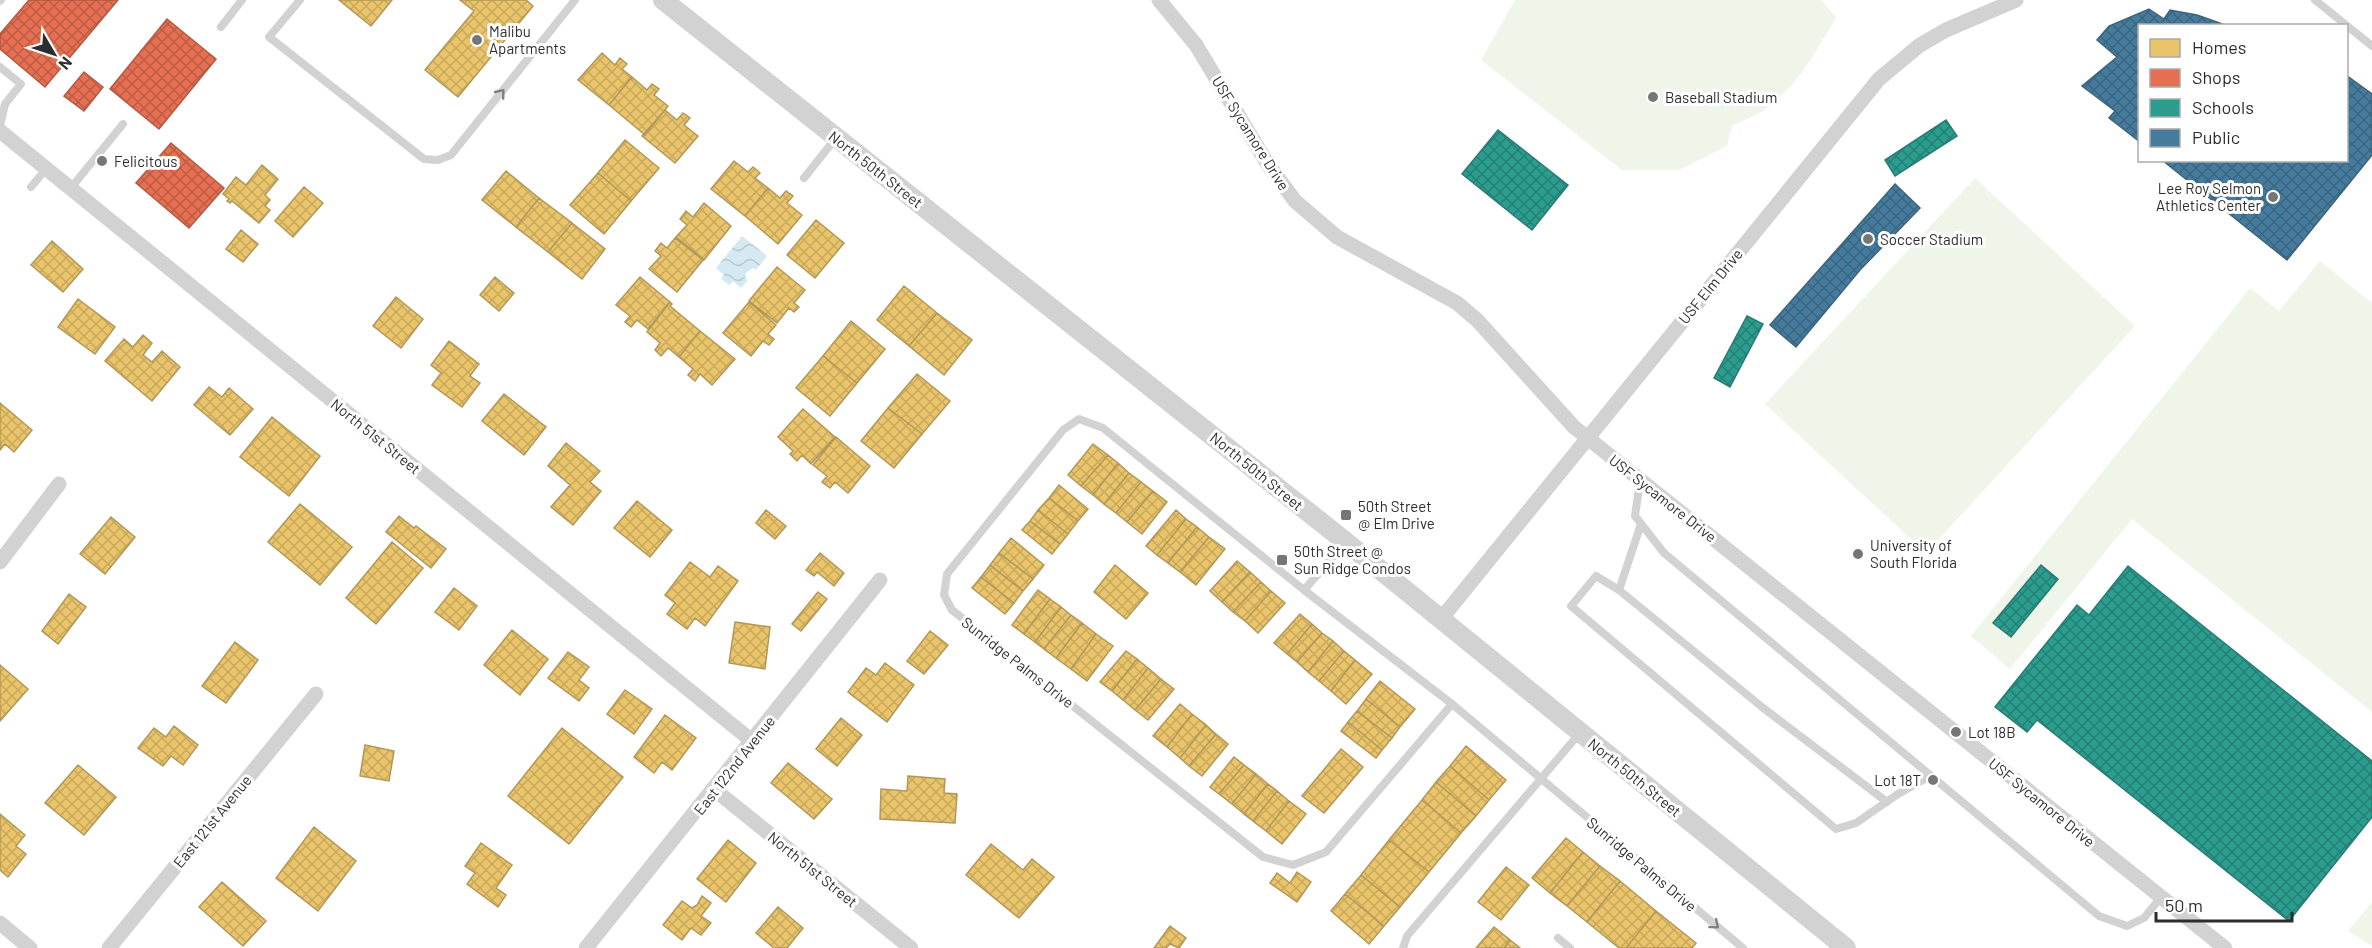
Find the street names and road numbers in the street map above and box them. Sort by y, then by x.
street label: USF Sycamore Drive [1209,73,1293,193]
street label: North 50th Street [825,127,927,211]
street label: USF Elm Drive [1674,245,1746,327]
street label: North 51st Street [328,394,424,478]
street label: North 50th Street [1207,428,1307,514]
street label: USF Sycamore Drive [1606,451,1720,545]
street label: Sunridge Palms Drive [958,613,1078,711]
street label: East 122nd Avenue [690,712,778,818]
street label: North 50th Street [1585,734,1685,820]
street label: USF Sycamore Drive [1985,754,2099,850]
street label: East 121st Avenue [169,771,255,871]
street label: Sunridge Palms Drive [1584,813,1700,915]
street label: North 51st Street [765,827,861,911]

